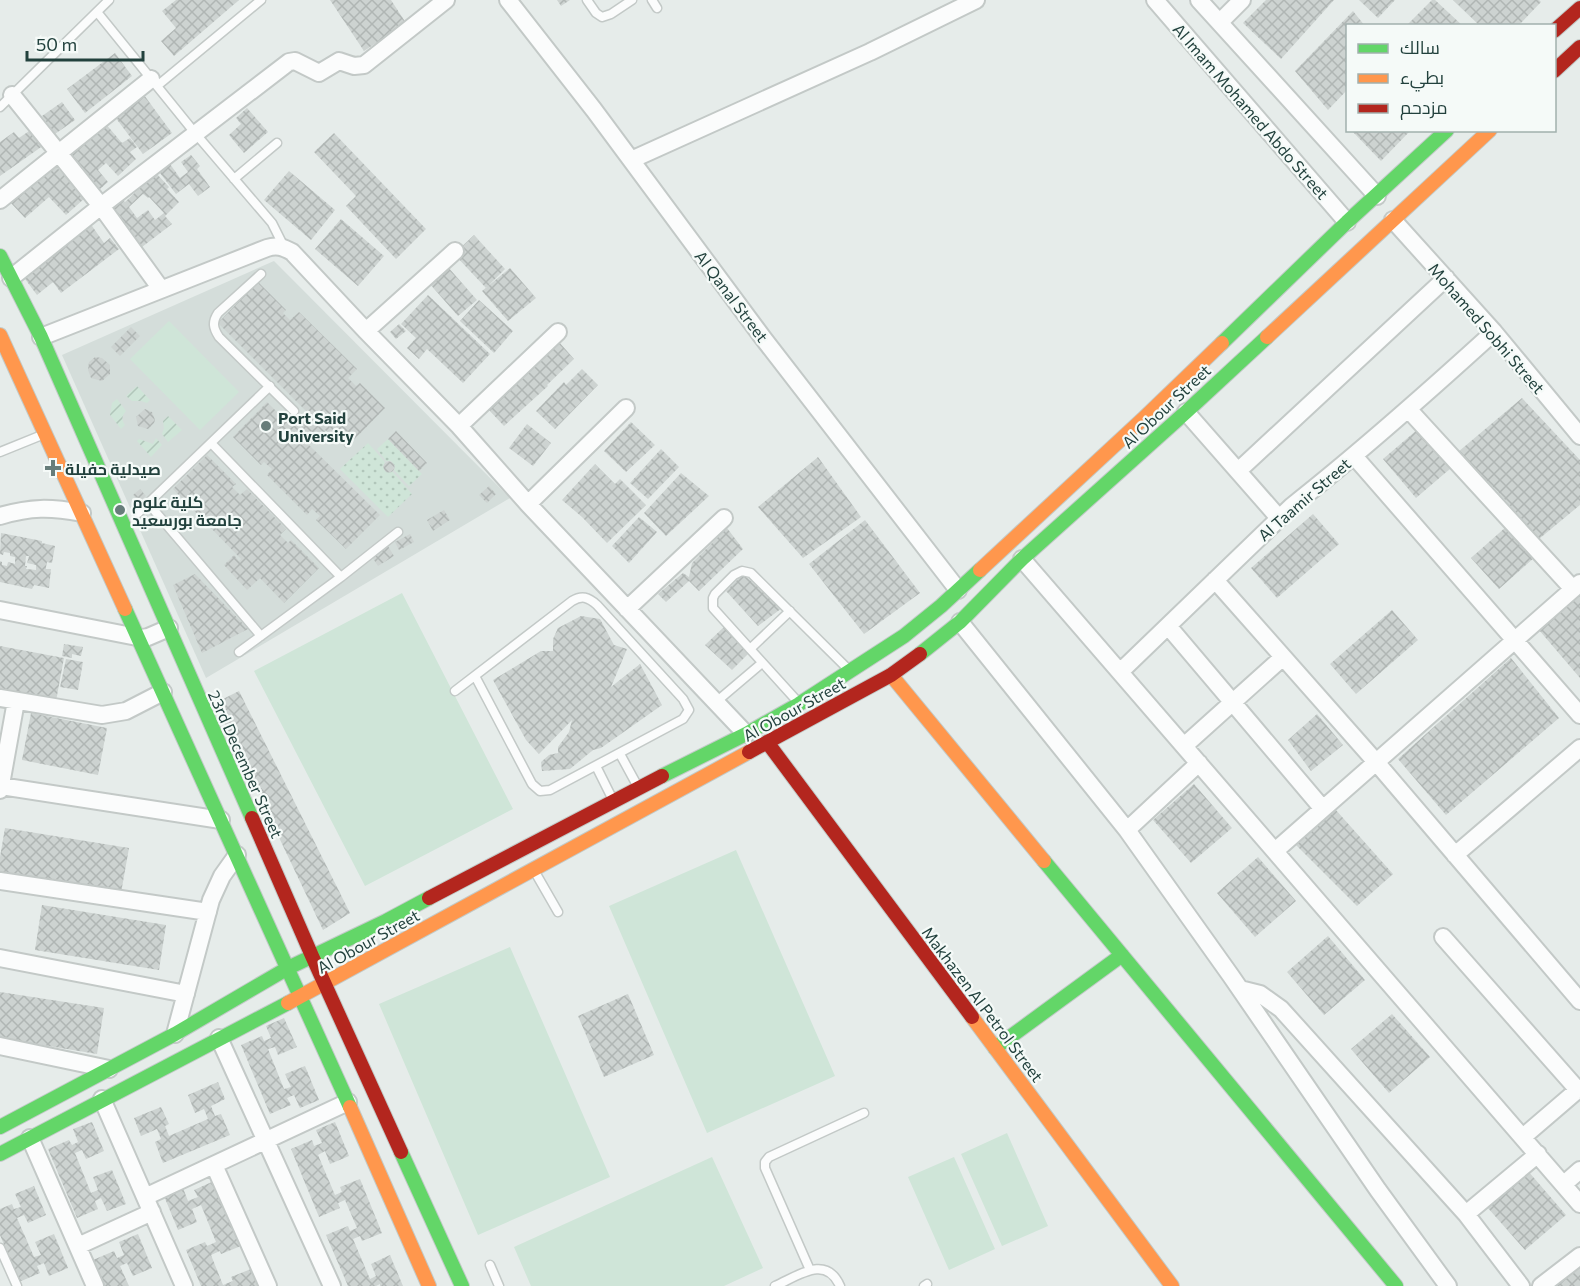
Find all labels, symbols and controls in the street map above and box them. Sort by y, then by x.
street label: Al Imam Mohamed Abdo Street [1169,19,1333,203]
scale bar [27,24,142,62]
legend [1346,24,1556,132]
text: 50 m [36,33,77,55]
text: سالك [1400,36,1440,58]
text: بطيء [1400,66,1444,92]
text: مزدحم [1400,96,1448,120]
street label: Al Qanal Street [691,247,773,346]
street label: Mohamed Sobhi Street [1425,259,1549,398]
street label: Al Obour Street [1118,360,1214,452]
place label: Port Said University [278,408,354,445]
marker: Port Said University [259,419,273,433]
street label: Al Taamir Street [1254,453,1355,544]
place label: صيدلية حفيلة [65,459,161,478]
marker: صيدلية حفيلة [46,461,60,475]
place label: كلية علوم جامعة بورسعيد [132,492,242,530]
marker: كلية علوم جامعة بورسعيد [113,503,127,517]
street label: Al Obour Street [740,673,849,745]
street label: 23rd December Street [205,687,287,841]
street label: Al Obour Street [314,905,423,977]
street label: Makhazen Al Petrol Street [918,923,1048,1086]

